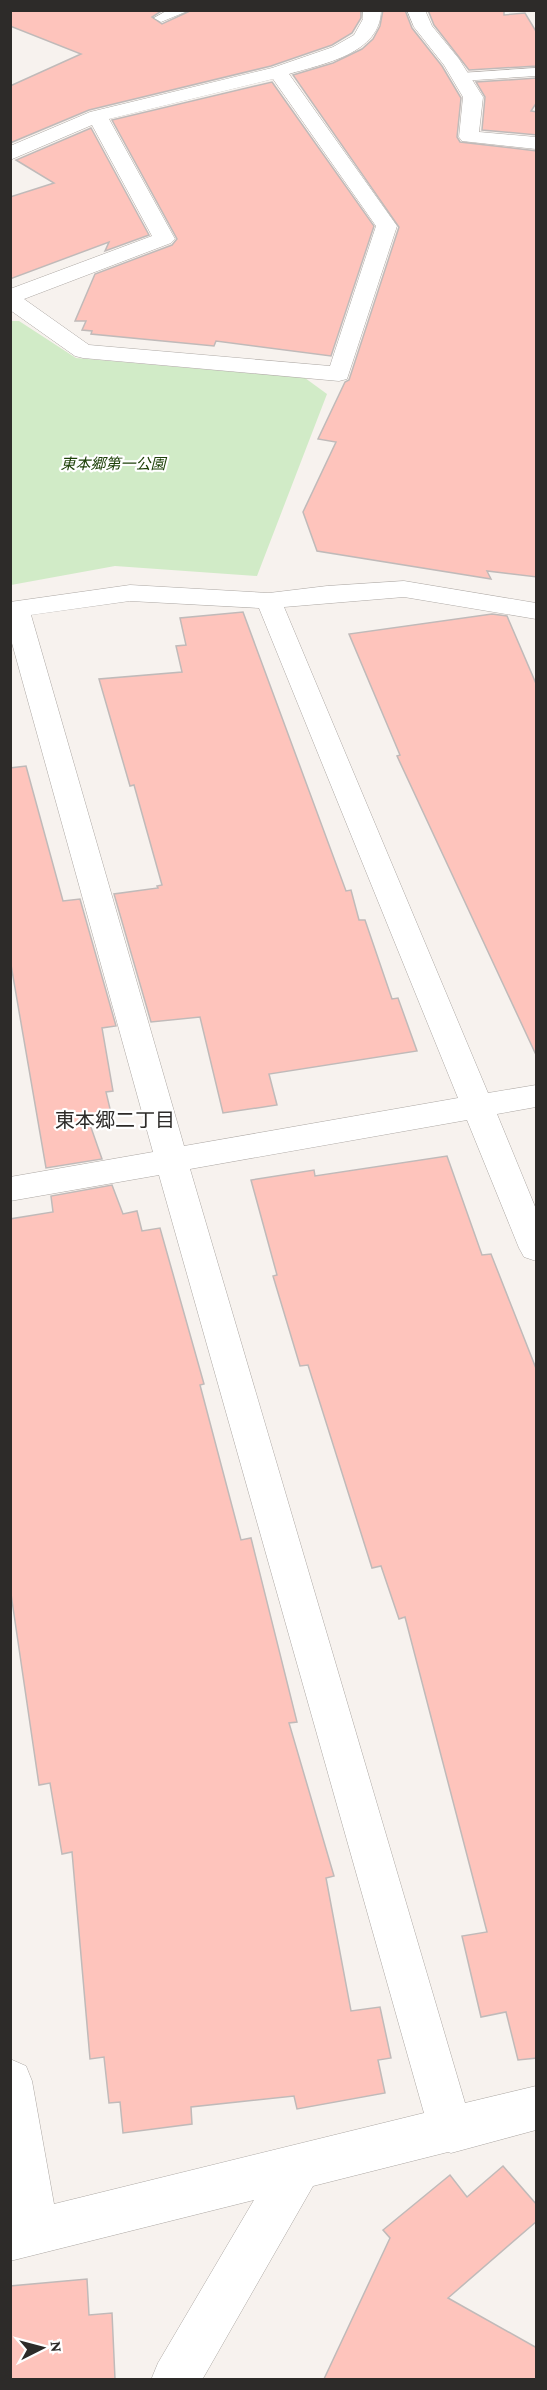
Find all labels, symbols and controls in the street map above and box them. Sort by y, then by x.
park label: 東本郷第一公園 [60,456,167,472]
district label: 東本郷二丁目 [55,1109,175,1131]
north arrow [12,2318,72,2378]
text: N [47,2340,65,2353]

